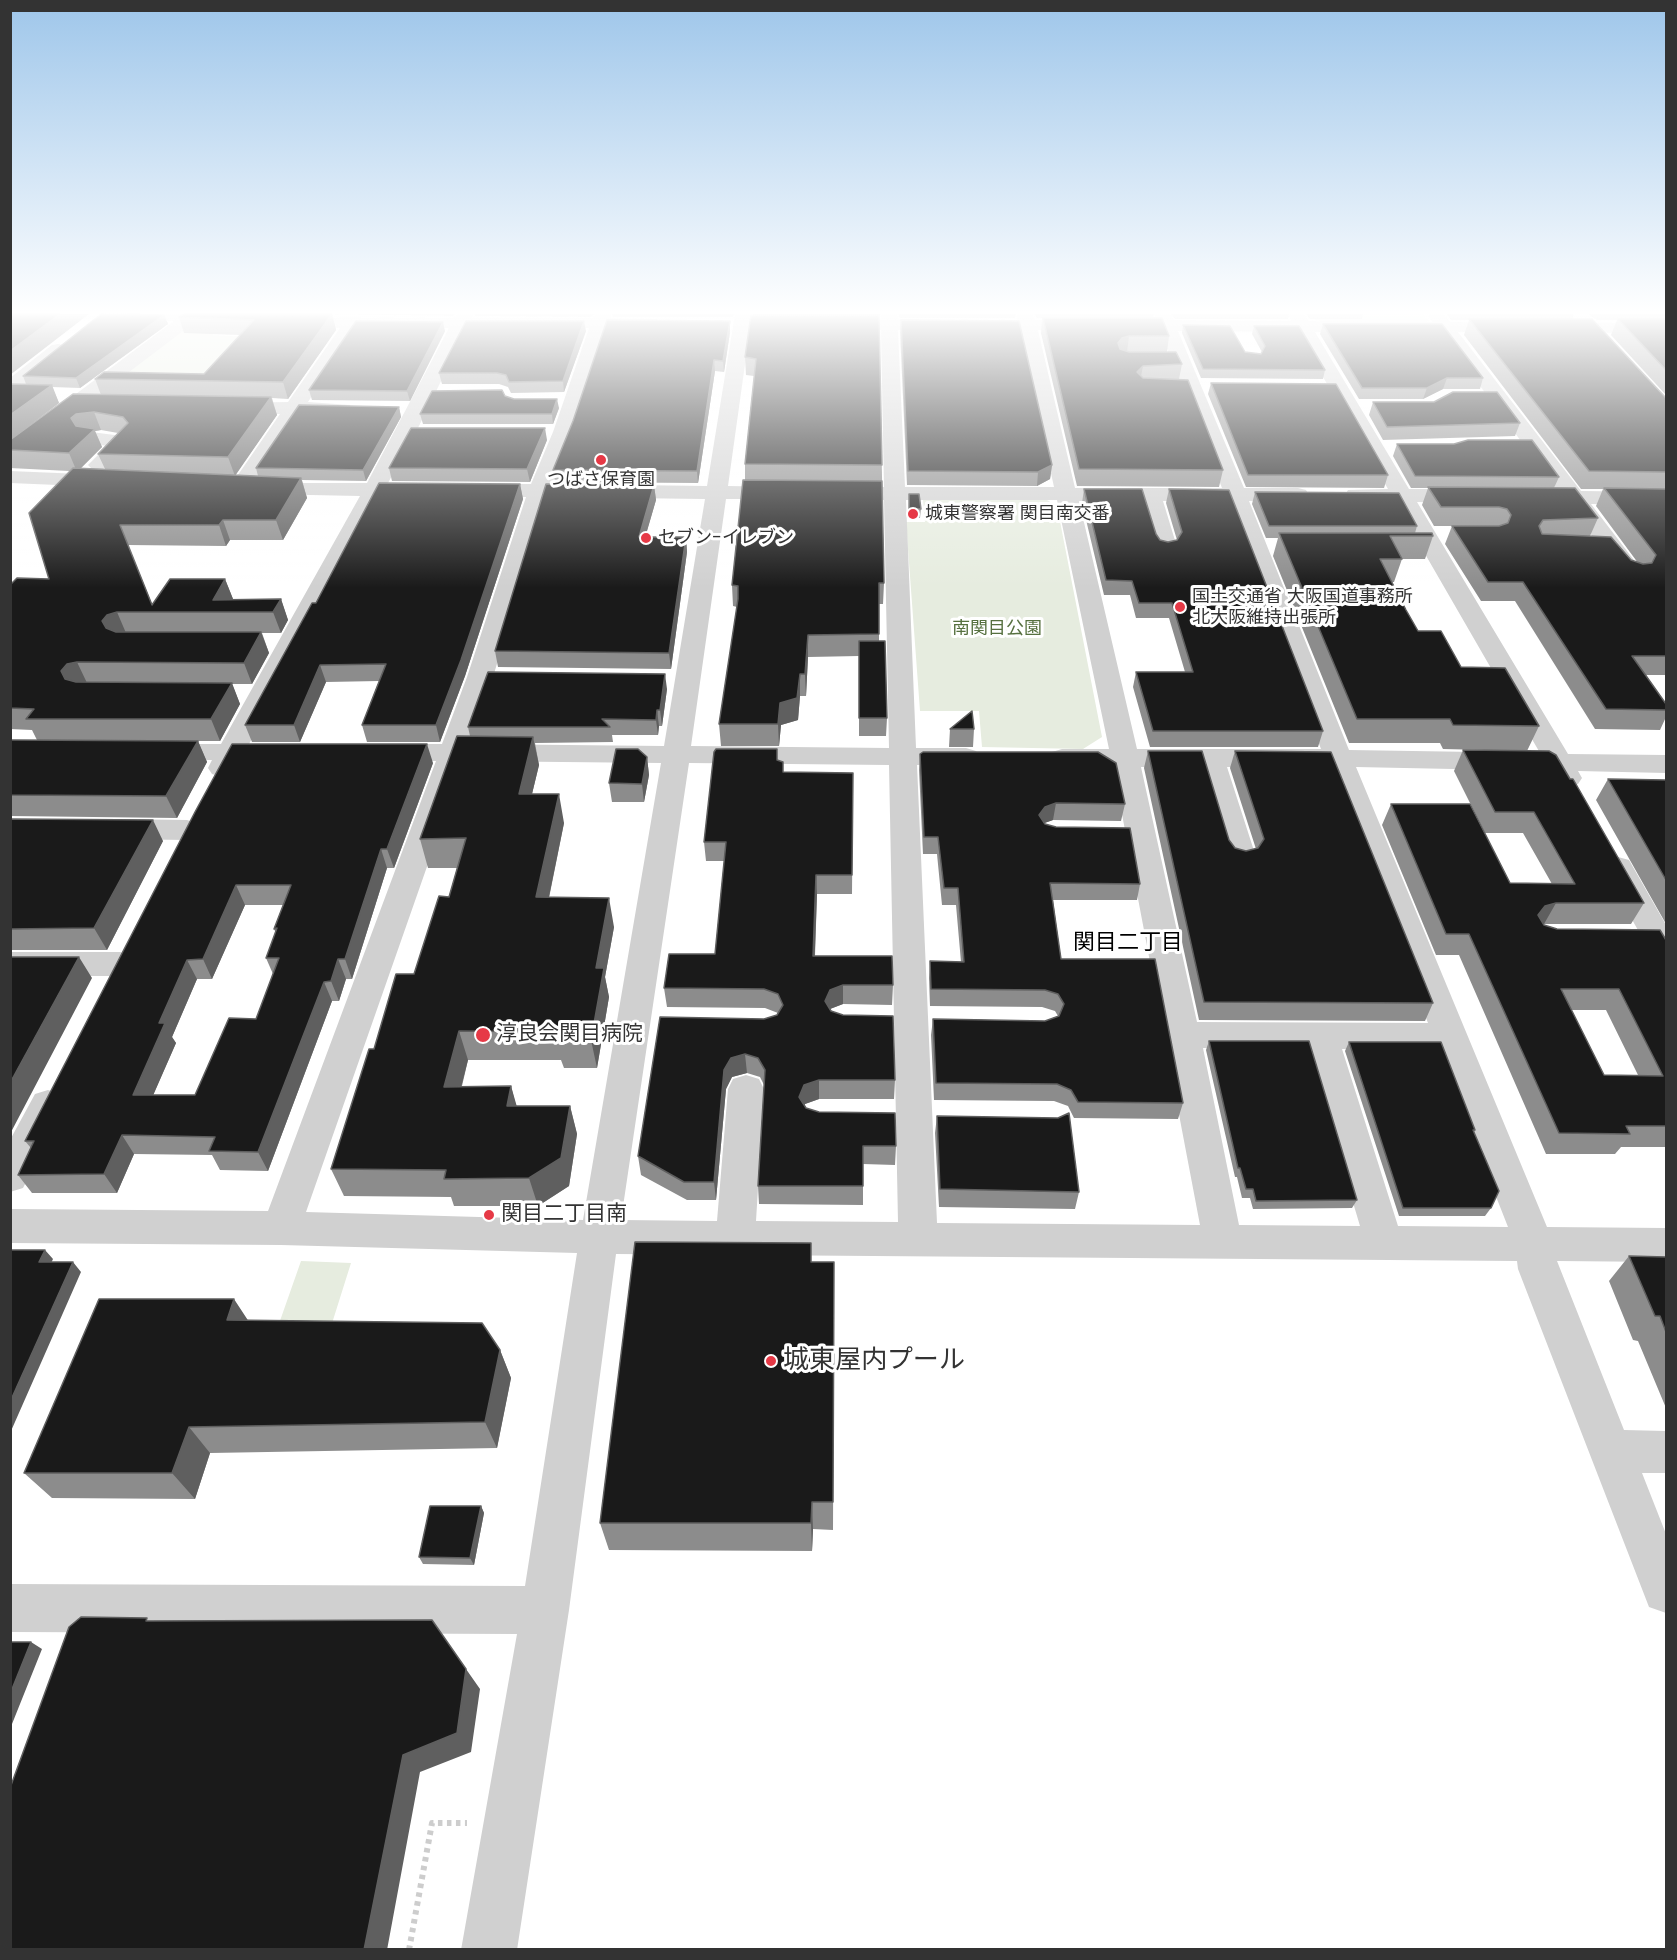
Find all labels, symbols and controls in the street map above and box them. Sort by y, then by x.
marker: つばさ保育園 [594,453,608,467]
place label: つばさ保育園 [547,469,655,491]
place label: 城東警察署 関目南交番 [925,503,1110,525]
marker: 城東警察署 関目南交番 [906,507,920,521]
place label: セブン-イレブン [658,527,794,549]
marker: セブン-イレブン [639,531,653,545]
place label: 国土交通省 大阪国道事務所 北大阪維持出張所 [1192,586,1413,628]
marker: 国土交通省 大阪国道事務所 北大阪維持出張所 [1173,600,1187,614]
park label: 南関目公園 [952,618,1042,640]
district label: 関目二丁目 [1073,930,1183,956]
place label: 淳良会関目病院 [496,1022,643,1048]
marker: 淳良会関目病院 [474,1026,492,1044]
place label: 関目二丁目南 [501,1202,627,1228]
marker: 関目二丁目南 [482,1208,496,1222]
place label: 城東屋内プール [783,1345,965,1377]
marker: 城東屋内プール [764,1354,778,1368]

